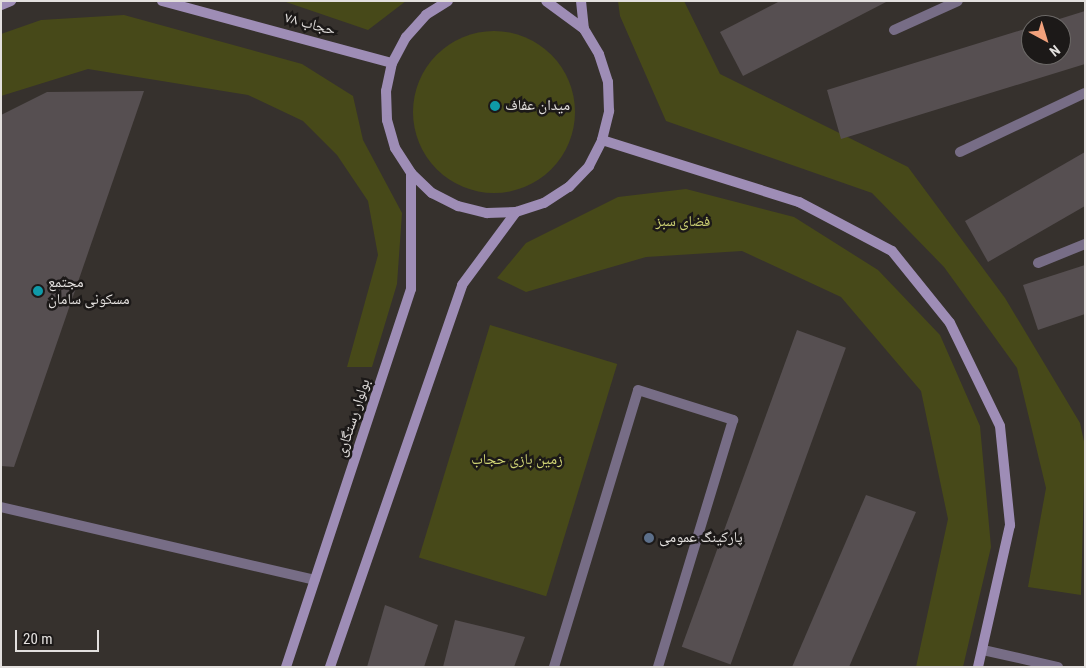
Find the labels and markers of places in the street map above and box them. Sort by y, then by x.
place label: میدان عفاف [505,97,570,115]
marker: میدان عفاف [489,100,501,112]
place label: مجتمع مسکونی سامان [48,273,130,308]
marker: مجتمع مسکونی سامان [32,285,44,297]
place label: پارکینگ عمومی [659,529,743,547]
marker: پارکینگ عمومی [643,532,655,544]

